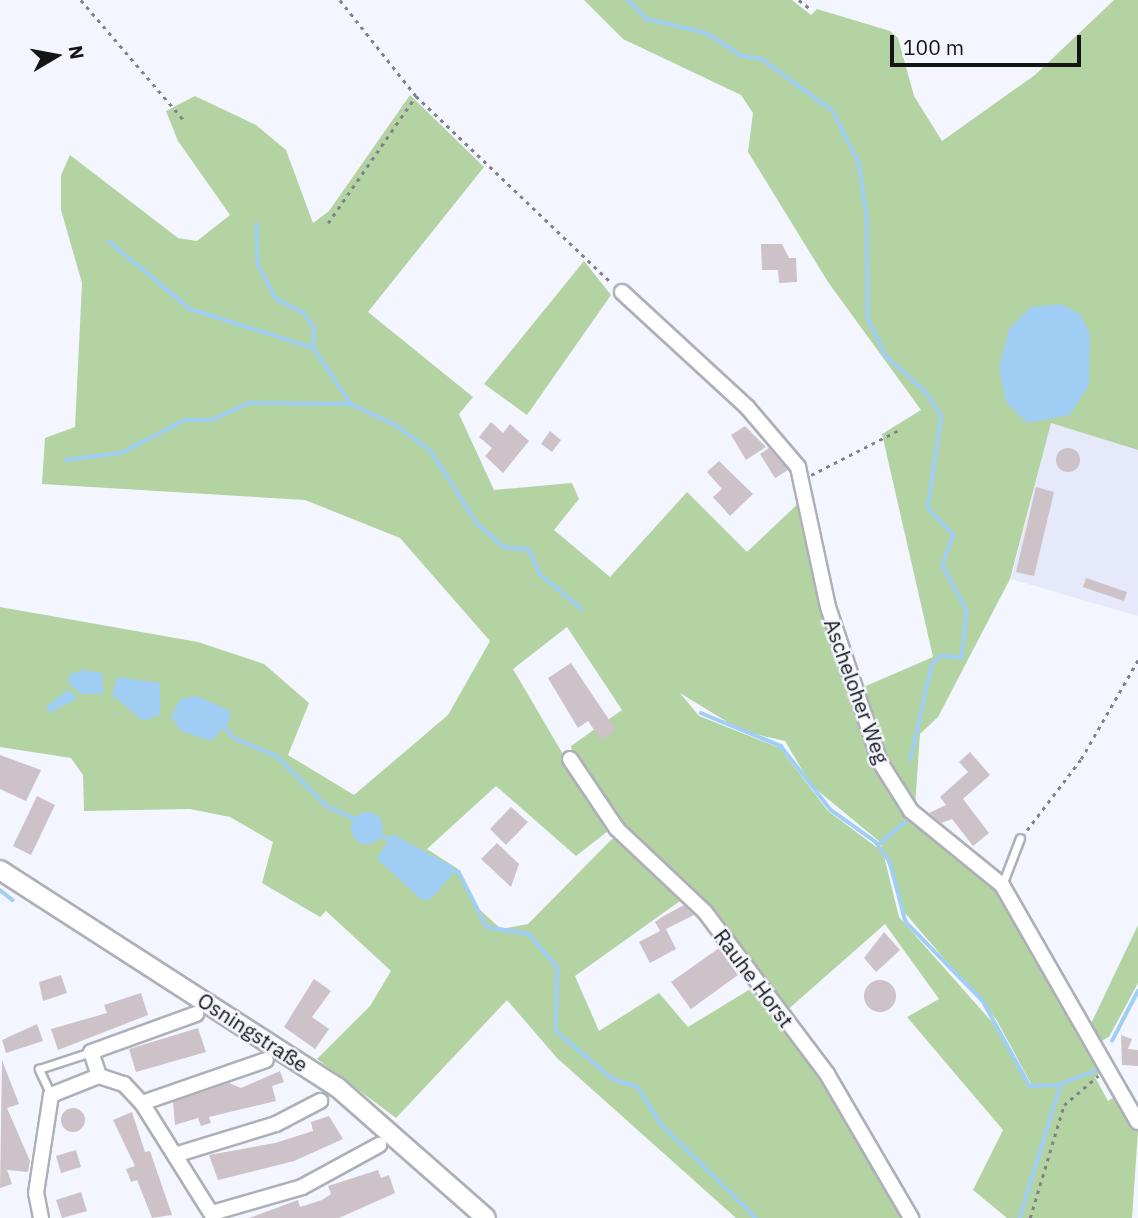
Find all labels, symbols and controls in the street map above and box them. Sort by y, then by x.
north arrow [21,21,91,91]
scale bar [893,21,1084,65]
text: 100 m [903,33,964,61]
text: N [64,43,90,61]
street label: Ascheloher Weg [819,615,895,767]
street label: Rauhe Horst [709,924,799,1032]
street label: Osningstraße [193,987,313,1077]

